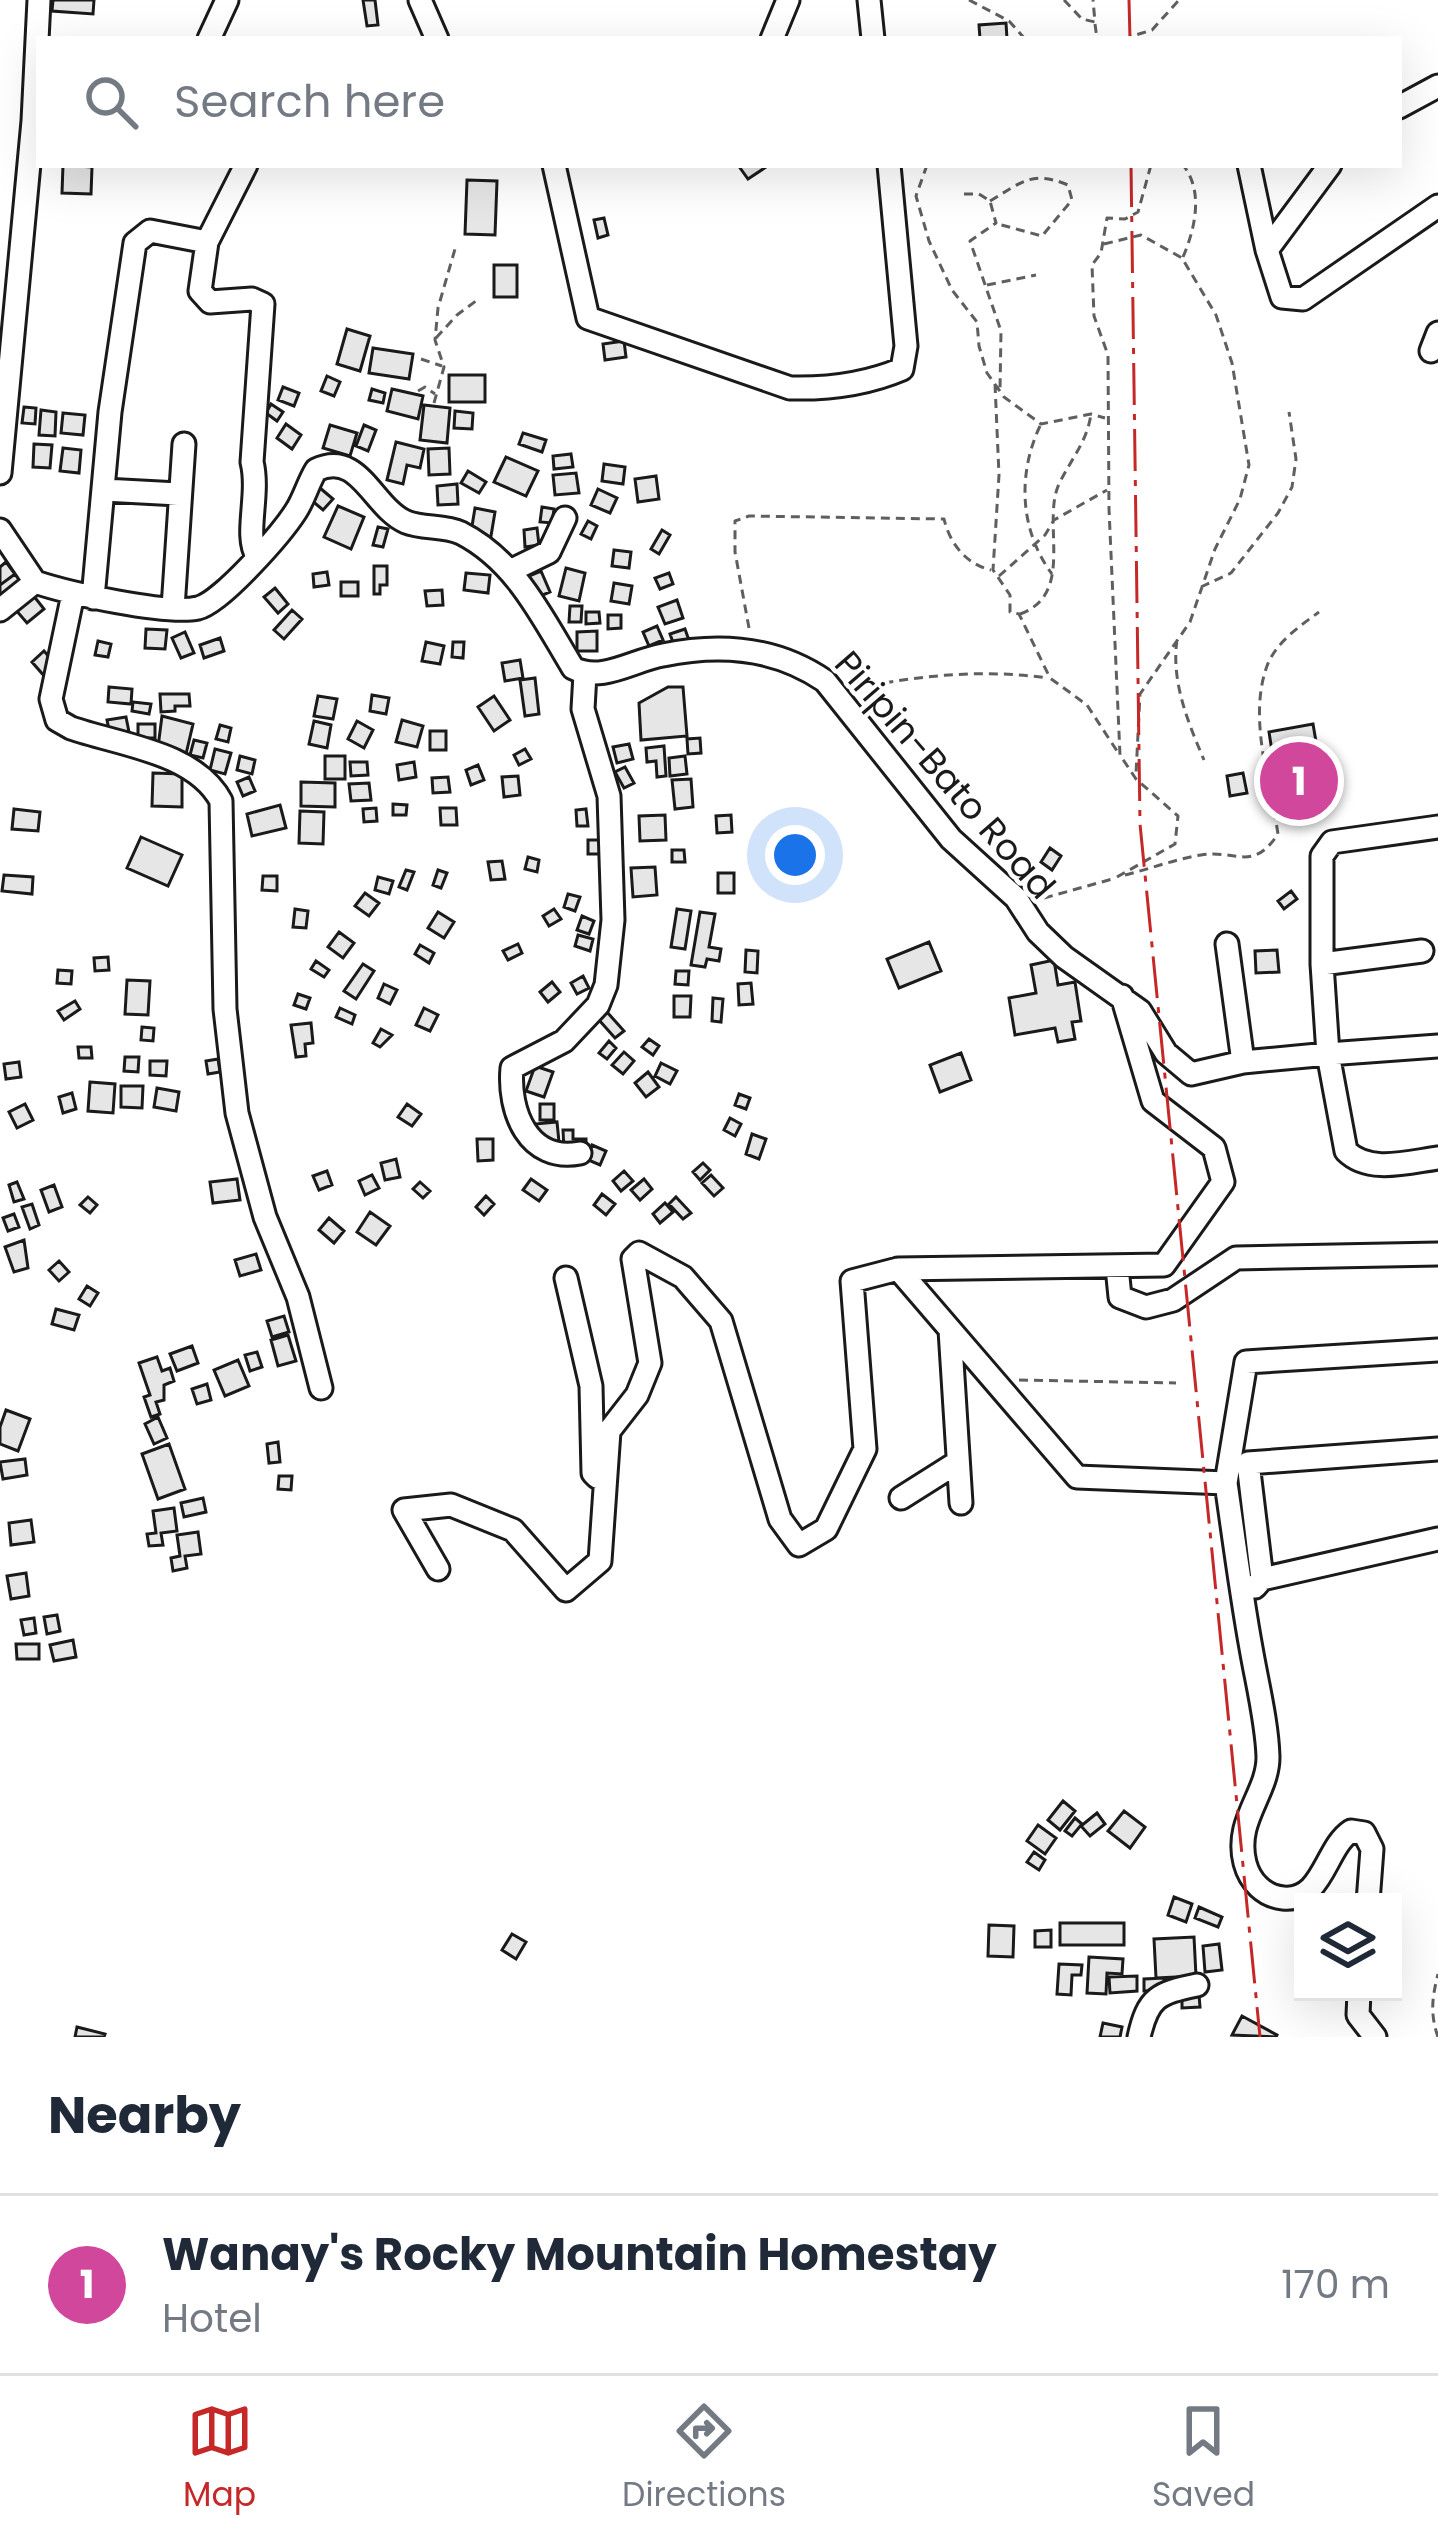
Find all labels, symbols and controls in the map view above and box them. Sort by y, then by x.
search box [36,36,1402,168]
icon: search [78,69,144,135]
text: Search here [174,70,445,133]
street label: Piripin-Bato Road [823,640,1067,910]
pin: 1 [1260,736,1338,826]
your location [765,825,825,885]
map controls [1294,1893,1402,2001]
button: layers [1294,1893,1402,2001]
text: Nearby [48,2079,241,2151]
text: Wanay's Rocky Mountain Homestay [162,2223,997,2286]
text: 1 [80,2257,94,2312]
text: 170 m [1281,2257,1390,2312]
text: Hotel [162,2291,262,2346]
tab: Map [183,2398,256,2520]
tab: Directions [622,2398,786,2520]
tab: Saved [1152,2398,1255,2520]

